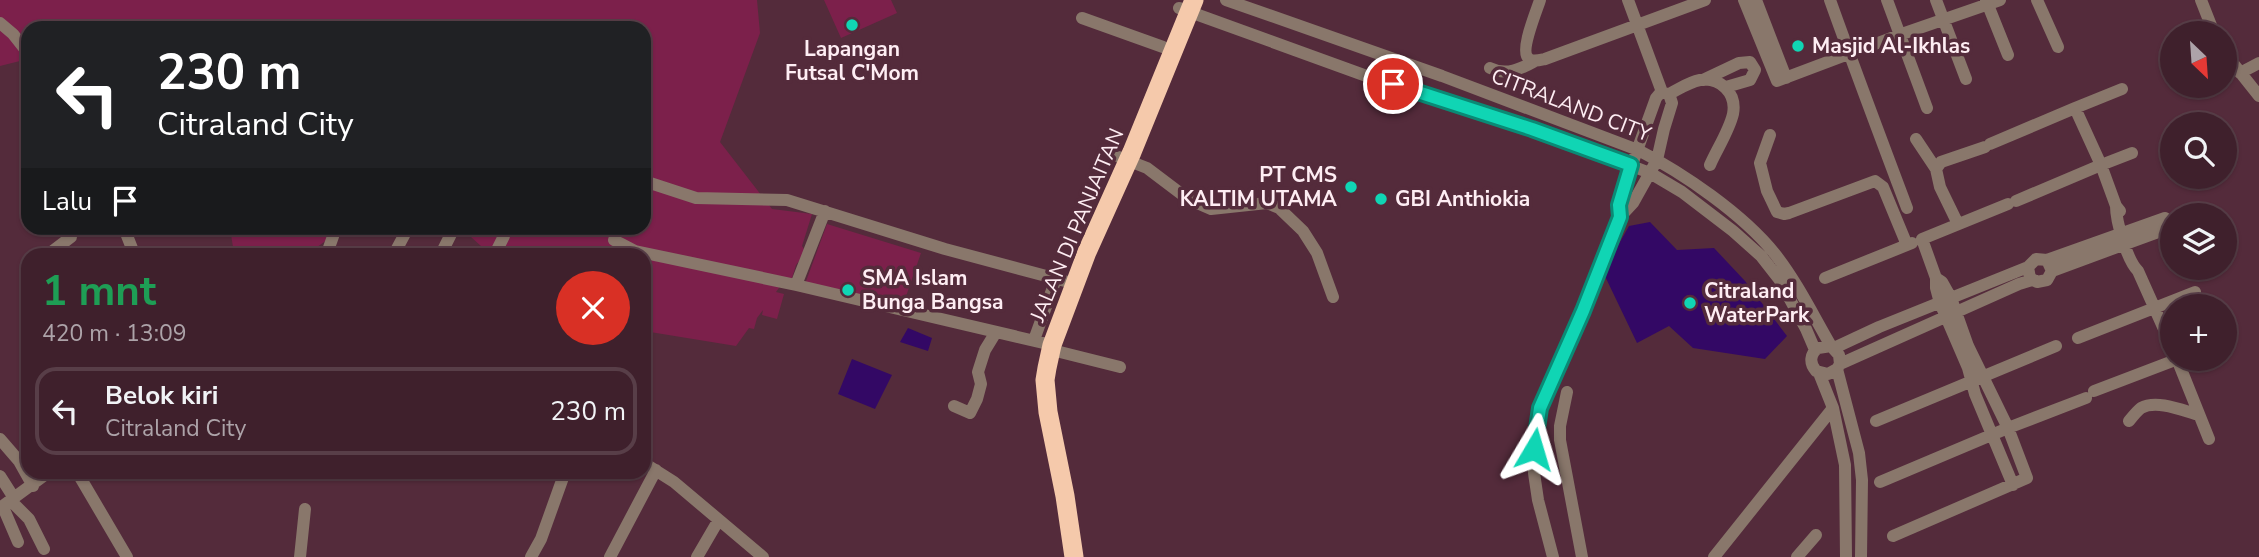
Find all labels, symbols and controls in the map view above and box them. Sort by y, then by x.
marker: Lapangan Futsal C'Mom [844,17,860,33]
north arrow [2160,21,2236,98]
map controls [2160,21,2237,371]
place label: Masjid Al-Ikhlas [1812,32,1970,60]
place label: Lapangan Futsal C'Mom [785,35,919,87]
marker: Masjid Al-Ikhlas [1790,38,1806,54]
text: 230 m [157,39,301,106]
icon: left [42,49,133,140]
pin [1363,54,1423,114]
street label: CITRALAND CITY [1487,62,1655,149]
icon: arrive [1374,65,1412,103]
text: Citraland City [157,103,354,146]
button: search [2160,112,2237,189]
street label: JALAN DI PANJAITAN [1023,124,1130,327]
place label: PT CMS KALTIM UTAMA [1180,161,1337,213]
marker: PT CMS KALTIM UTAMA [1343,179,1359,195]
icon: arrive [106,182,144,220]
text: Lalu [42,184,92,219]
place label: GBI Anthiokia [1395,185,1530,213]
marker: GBI Anthiokia [1373,191,1389,207]
button: layers [2160,203,2237,280]
text: 1 mnt [42,263,156,320]
place label: SMA Islam Bunga Bangsa [862,264,1003,316]
button: close [556,271,630,345]
place label: Citraland WaterPark [1704,277,1810,329]
marker: SMA Islam Bunga Bangsa [840,282,856,298]
button: + [2160,294,2237,371]
marker: Citraland WaterPark [1682,295,1698,311]
text: 420 m · 13:09 [42,318,187,349]
text: Belok kiri [105,378,218,413]
icon: left [46,392,84,430]
text: 230 m [550,394,626,429]
position arrow [1497,412,1571,486]
text: Citraland City [105,413,246,444]

